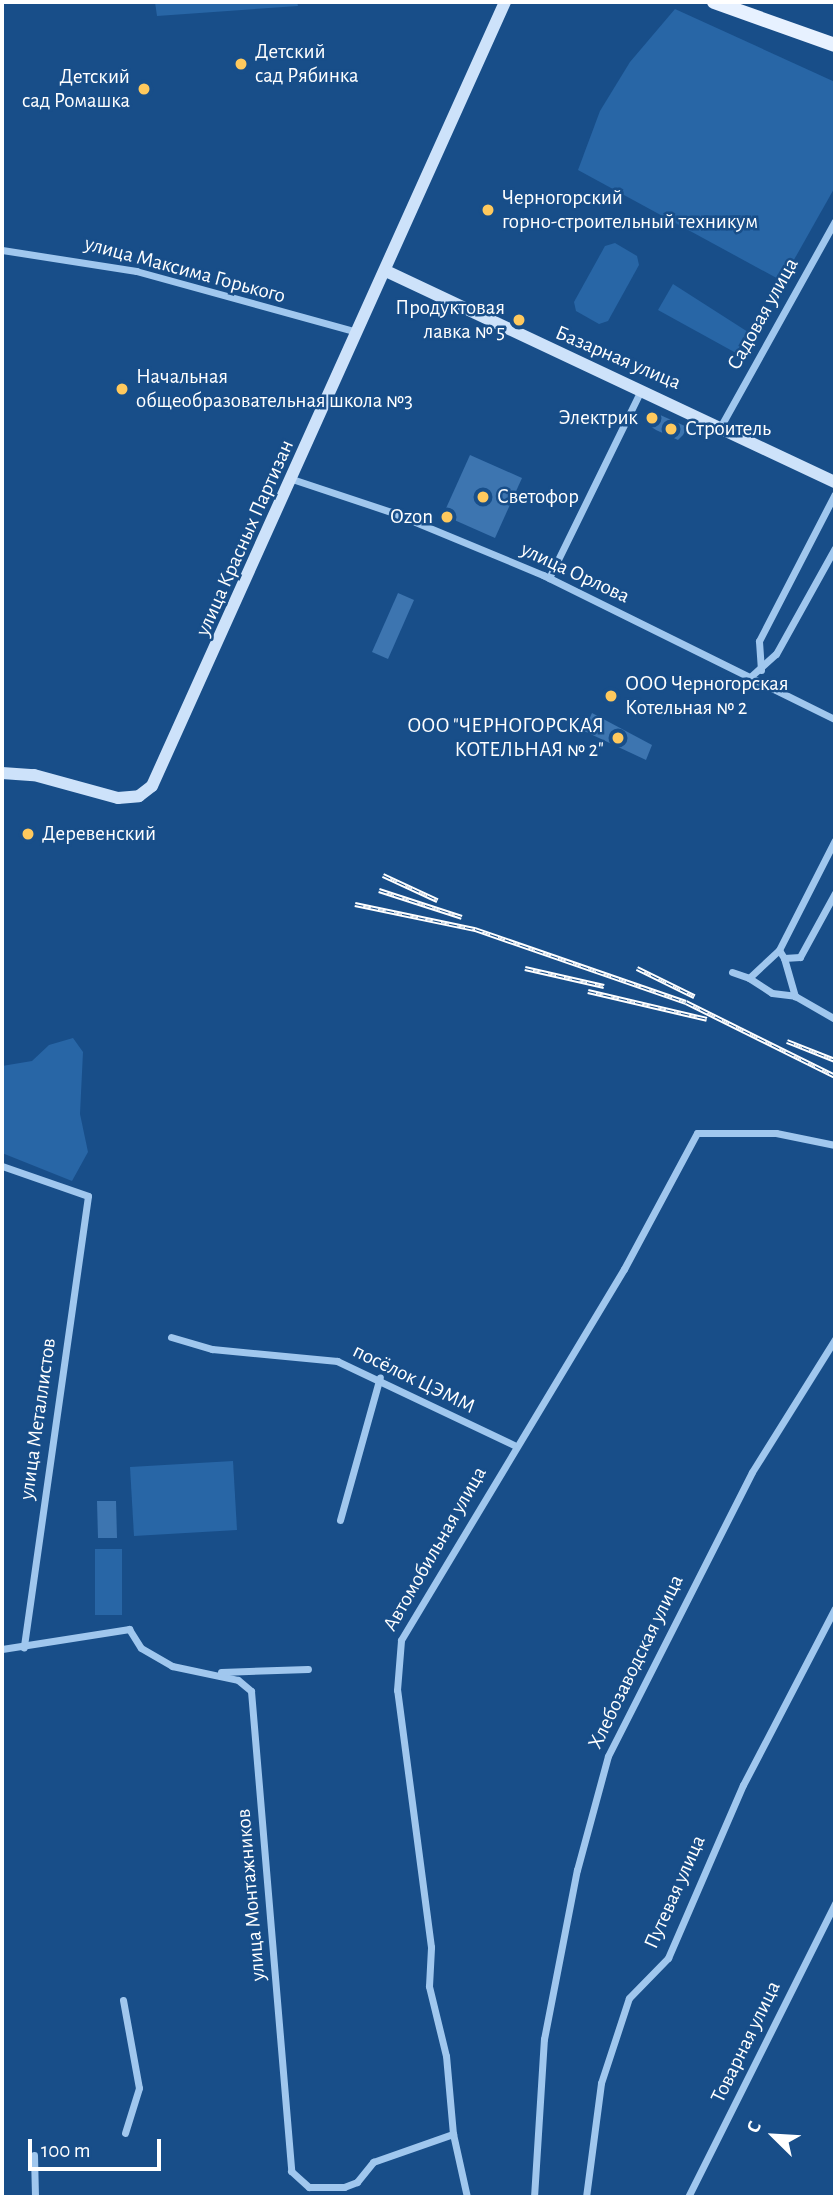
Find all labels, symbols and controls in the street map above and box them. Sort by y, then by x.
place label: Детский сад Рябинка [255,39,359,89]
marker: Детский сад Рябинка [233,56,249,72]
place label: Детский сад Ромашка [22,64,130,114]
marker: Детский сад Ромашка [136,81,152,97]
place label: Черногорский горно-строительный техникум [502,185,758,235]
marker: Черногорский горно-строительный техникум [480,202,496,218]
street label: улица Максима Горького [82,231,288,309]
street label: Садовая улица [722,254,804,374]
place label: Продуктовая лавка № 5 [395,295,505,345]
marker: Продуктовая лавка № 5 [511,312,527,328]
street label: Базарная улица [551,320,685,396]
place label: Начальная общеобразовательная школа №3 [136,364,413,414]
marker: Начальная общеобразовательная школа №3 [114,381,130,397]
place label: Электрик [558,405,638,431]
marker: Электрик [644,410,660,426]
place label: Строитель [685,416,771,442]
marker: Строитель [663,421,679,437]
street label: улица Красных Партизан [190,436,300,640]
place label: Светофор [497,484,579,510]
marker: Светофор [475,489,491,505]
place label: Ozon [390,504,433,530]
marker: Ozon [439,509,455,525]
street label: улица Орлова [517,537,633,609]
place label: ООО Черногорская Котельная № 2 [625,671,788,721]
marker: ООО Черногорская Котельная № 2 [603,688,619,704]
place label: ООО "ЧЕРНОГОРСКАЯ КОТЕЛЬНАЯ № 2" [407,713,604,763]
marker: ООО "ЧЕРНОГОРСКАЯ КОТЕЛЬНАЯ № 2" [610,730,626,746]
place label: Деревенский [42,821,156,847]
marker: Деревенский [20,826,36,842]
street label: улица Металлистов [14,1336,62,1502]
street label: посёлок ЦЭММ [349,1338,479,1420]
street label: Автомобильная улица [378,1462,492,1636]
street label: Хлебозаводская улица [583,1571,689,1753]
street label: улица Монтажников [231,1808,271,1982]
street label: Путевая улица [639,1831,711,1953]
street label: Товарная улица [706,1977,786,2107]
north arrow [739,2101,809,2171]
text: С [744,2119,765,2136]
scale bar [32,2126,164,2170]
text: 100 m [41,2140,91,2161]

